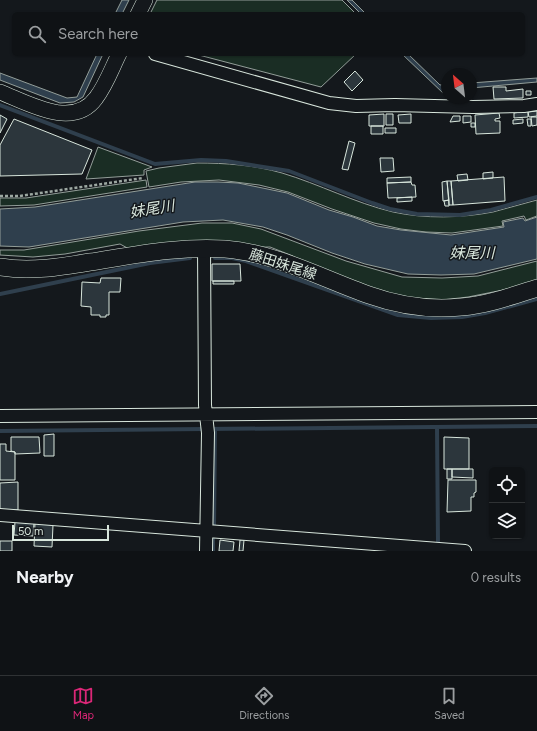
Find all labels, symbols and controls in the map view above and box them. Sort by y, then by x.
search box [12,12,525,56]
icon: search [26,23,48,45]
text: Search here [58,25,138,43]
north arrow [441,68,477,104]
water label: 妹尾川 [128,196,178,221]
water label: 妹尾川 [449,244,496,262]
street label: 藤田妹尾線 [247,246,319,283]
map controls [489,467,525,539]
button: locate [489,467,525,503]
button: layers [489,503,525,539]
scale bar [12,523,109,542]
text: 50 m [18,525,43,538]
text: Nearby [16,567,74,587]
text: 0 results [471,570,521,585]
tab: Map [72,685,94,722]
tab: Directions [239,685,289,722]
tab: Saved [434,685,465,722]

